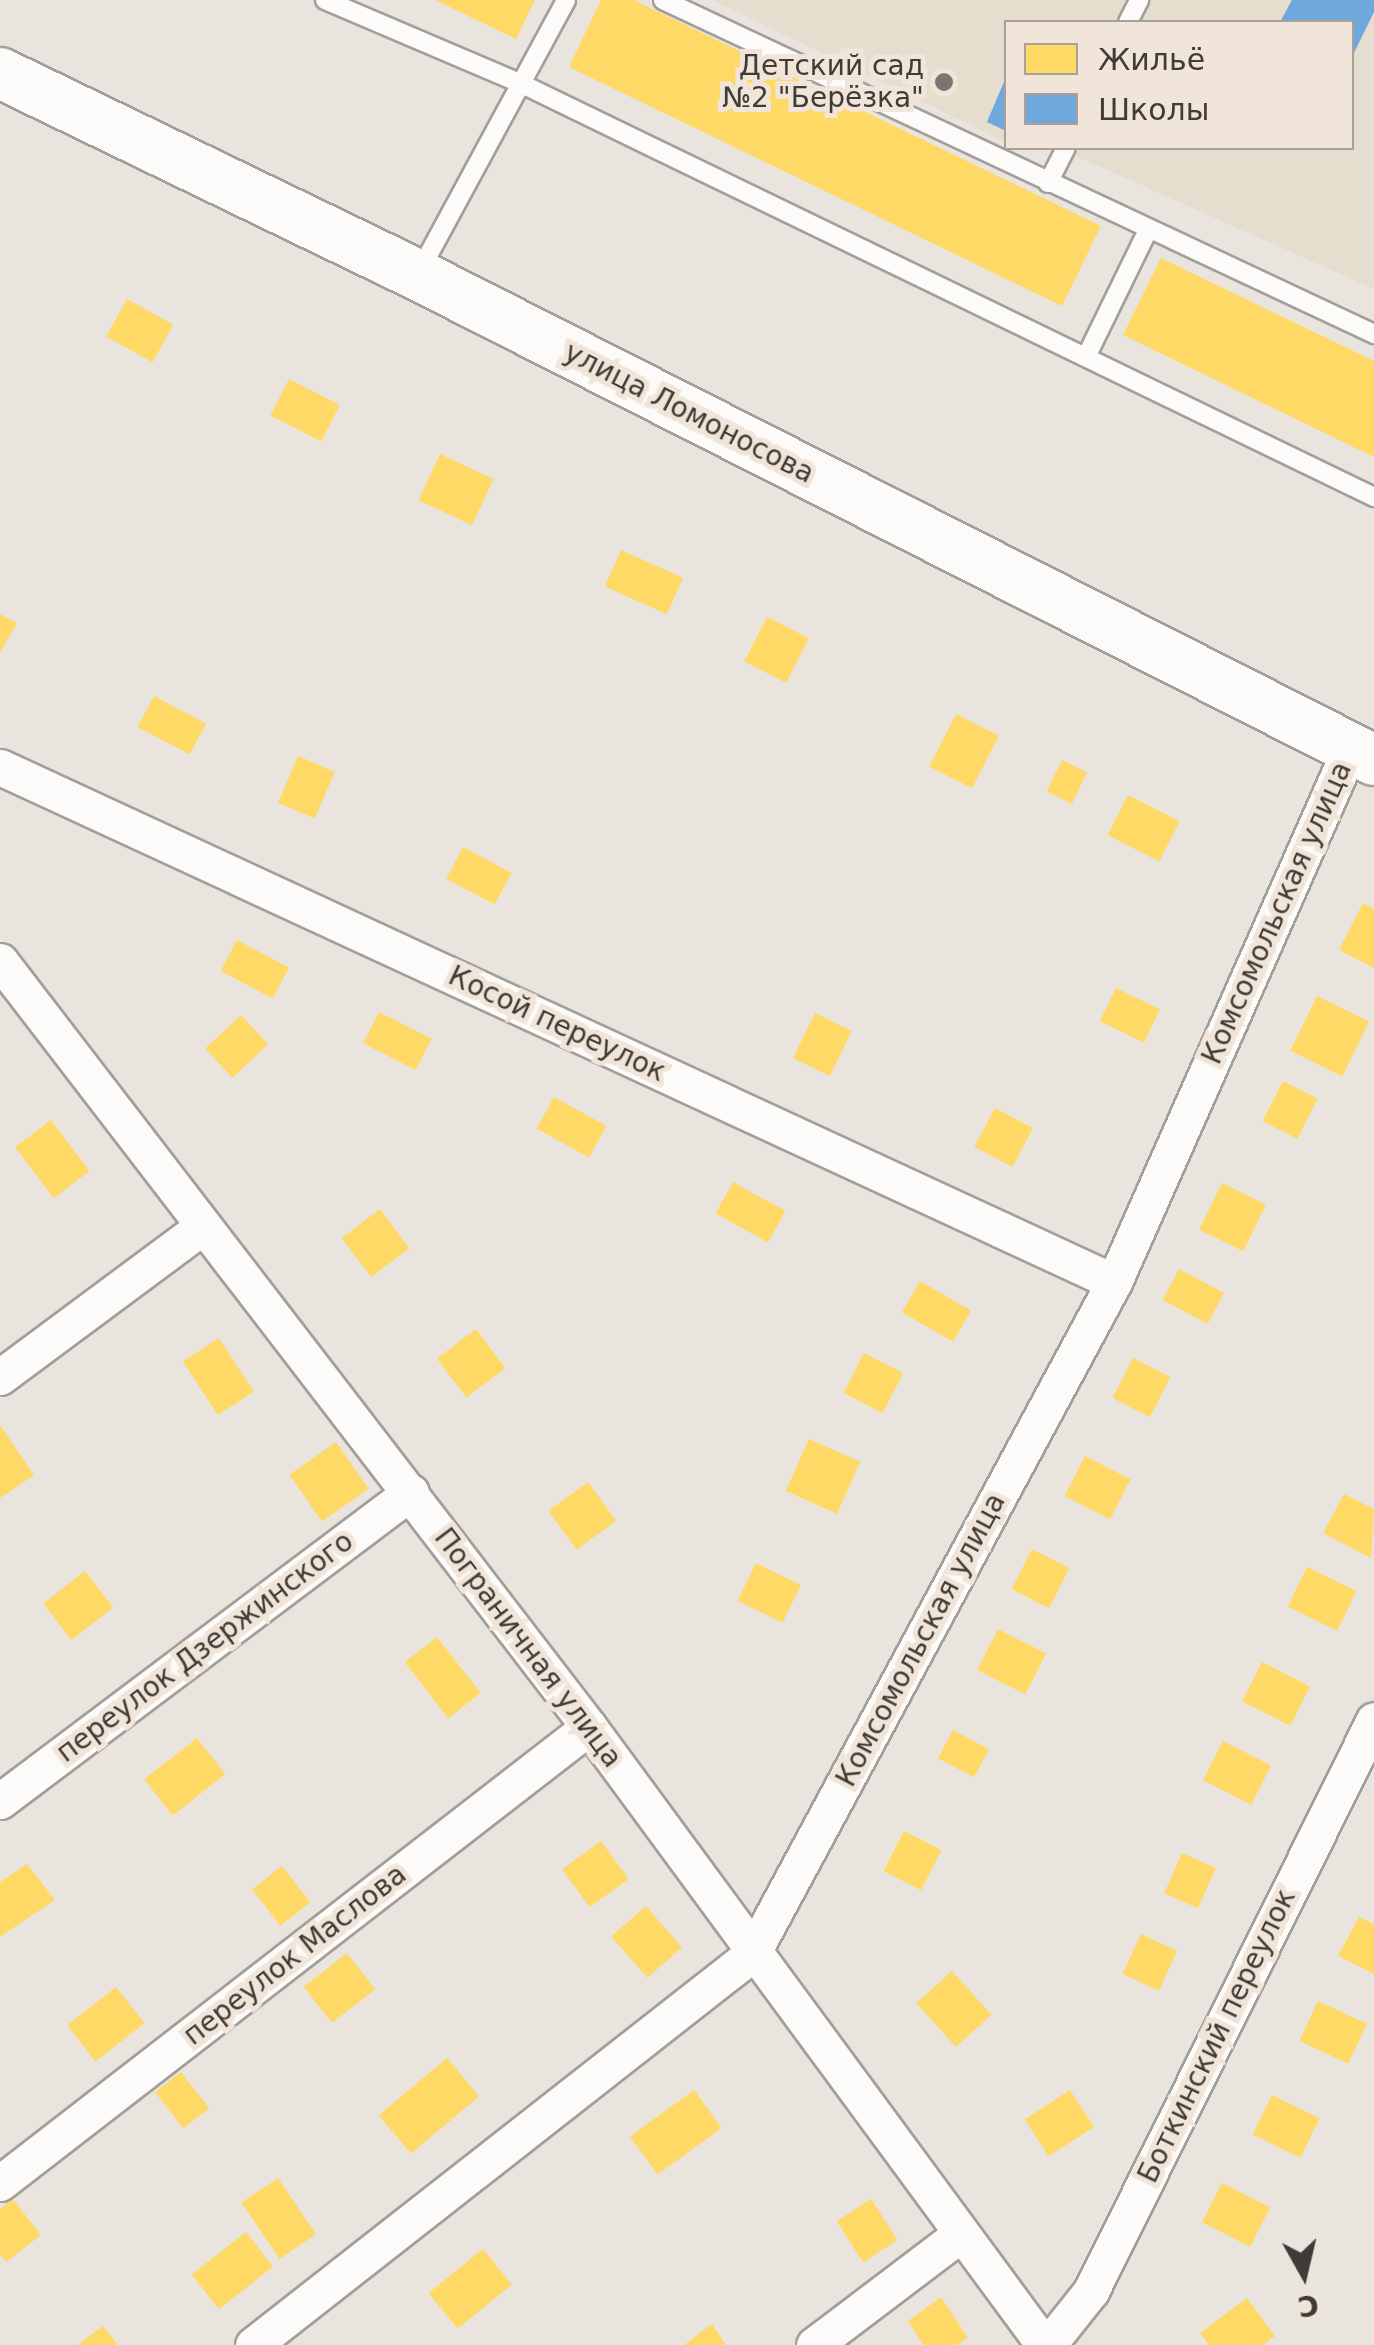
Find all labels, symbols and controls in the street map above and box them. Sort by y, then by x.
legend [1004,20,1354,150]
text: Жильё [1098,42,1205,77]
place label: Детский сад №2 "Берёзка" [722,49,924,115]
marker: Детский сад №2 "Берёзка" [933,71,955,93]
text: Школы [1098,92,1209,127]
street label: улица Ломоносова [558,335,820,491]
street label: Комсомольская улица [1195,757,1359,1069]
street label: Косой переулок [443,959,671,1089]
street label: Комсомольская улица [829,1488,1013,1792]
street label: Пограничная улица [427,1522,629,1774]
street label: переулок Дзержинского [50,1524,360,1770]
street label: переулок Маслова [177,1858,413,2052]
street label: Боткинский переулок [1131,1884,1303,2188]
north arrow [1254,2225,1354,2325]
text: С [1296,2287,1321,2323]

